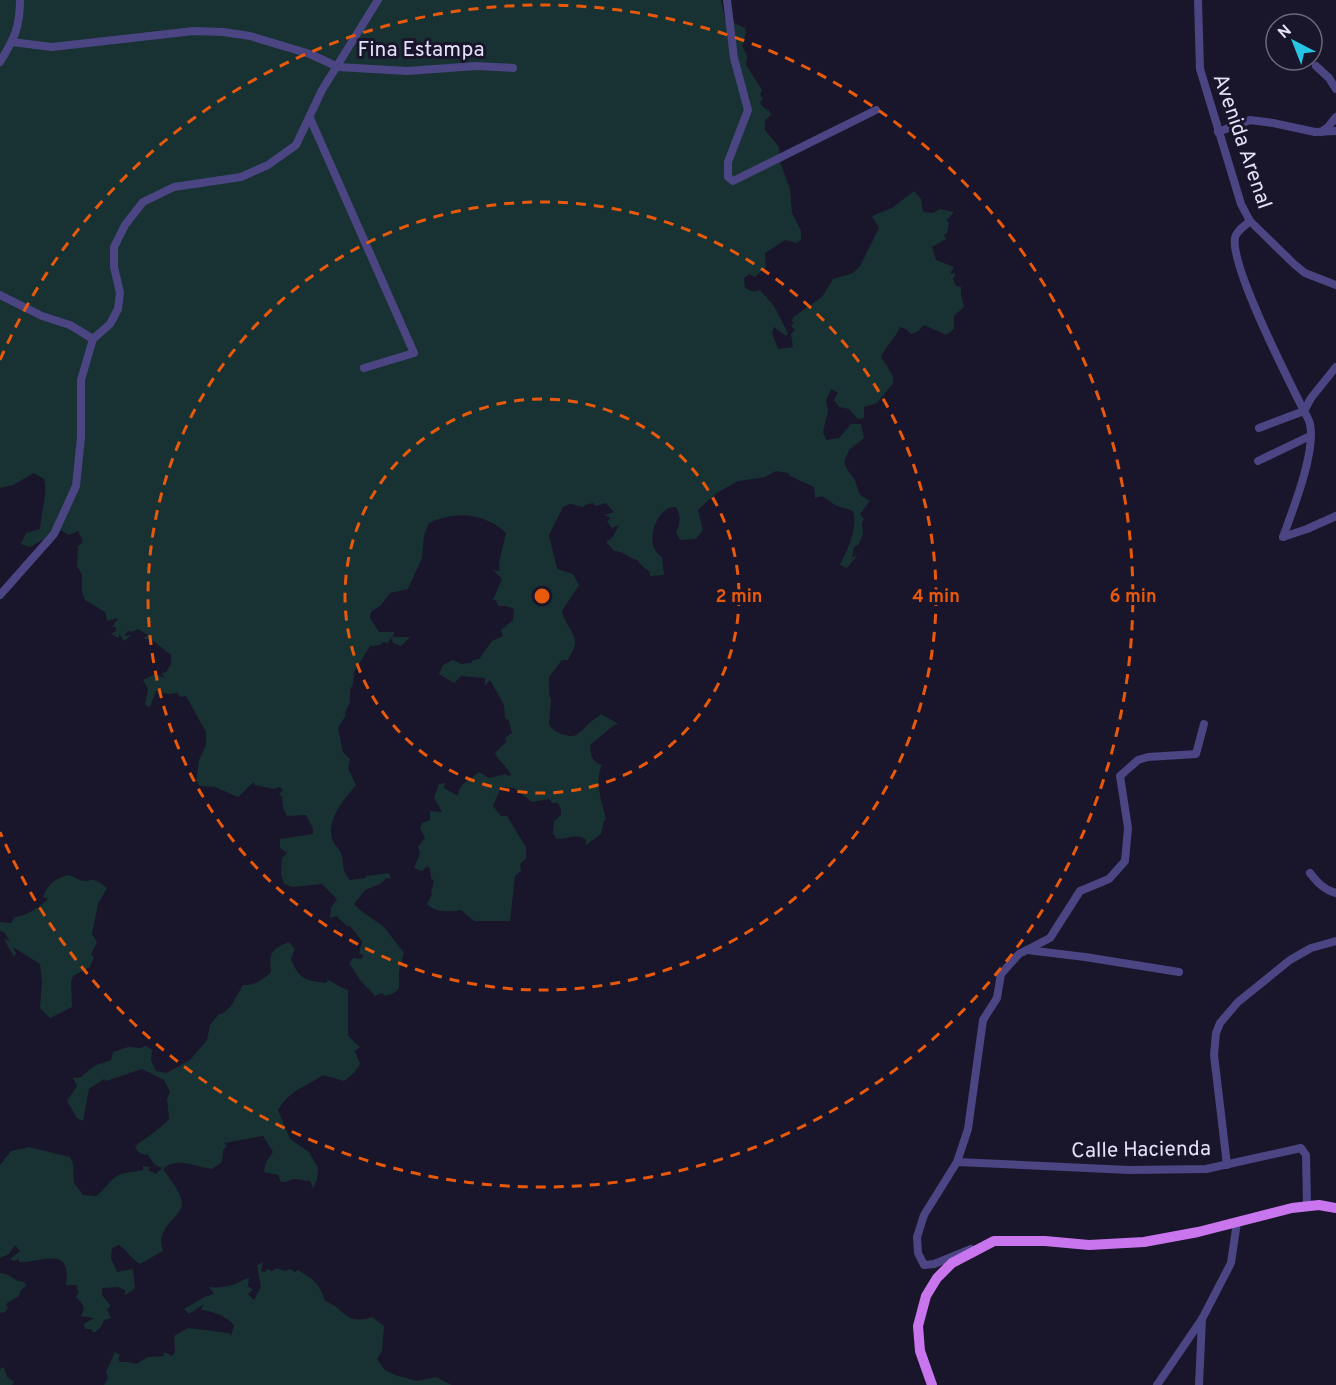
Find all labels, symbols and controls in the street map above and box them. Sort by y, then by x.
north arrow [1264,12,1324,72]
text: N [1274,21,1296,44]
street label: Fina Estampa [357,37,485,64]
street label: Avenida Arenal [1206,70,1277,213]
centre of rings [532,586,552,606]
text: 2 min [715,586,763,609]
text: 4 min [912,586,960,609]
text: 6 min [1109,586,1157,609]
street label: Calle Hacienda [1071,1136,1211,1165]

